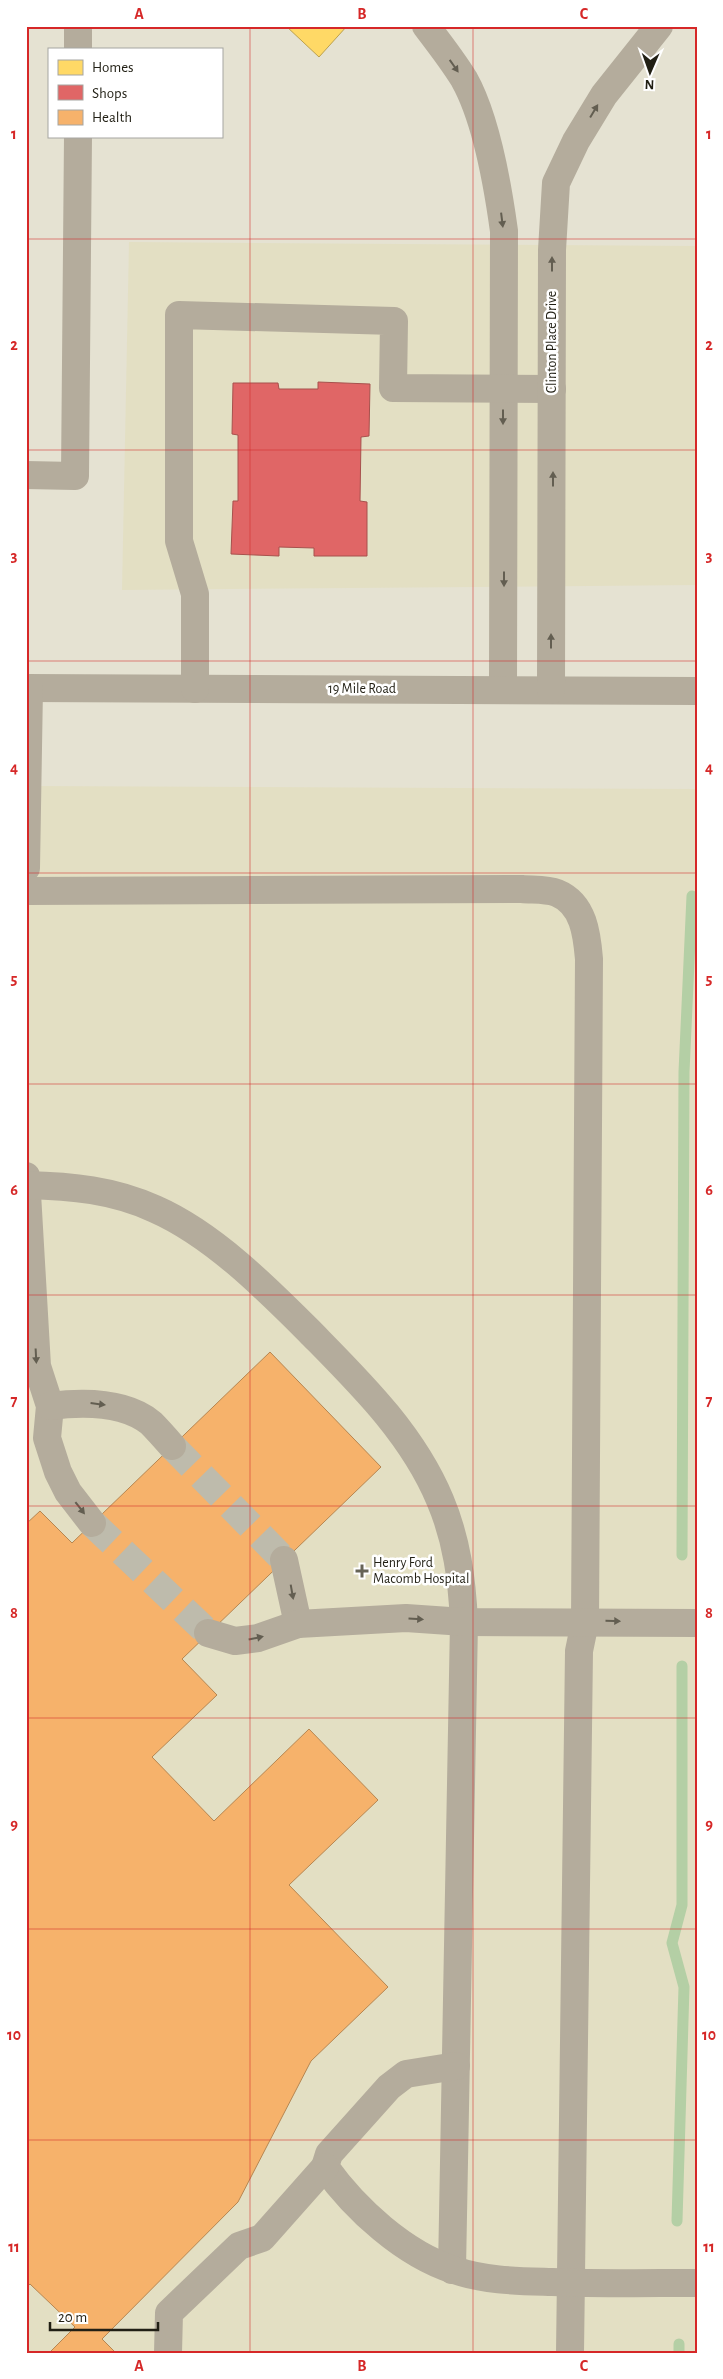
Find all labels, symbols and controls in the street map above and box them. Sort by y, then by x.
text: A [134,6,144,22]
text: B [357,6,367,22]
text: C [580,6,589,22]
legend [48,48,222,138]
north arrow [626,48,676,98]
one-way arrow [449,59,459,73]
text: Homes [92,60,134,75]
text: N [644,77,655,91]
text: Shops [92,86,127,101]
one-way arrow [590,104,599,117]
text: Health [92,110,132,125]
text: 1 [11,126,17,142]
text: 1 [706,126,712,142]
one-way arrow [498,212,506,228]
one-way arrow [548,256,556,272]
street label: Clinton Place Drive [545,291,559,393]
text: 2 [10,337,18,353]
text: 2 [705,337,713,353]
one-way arrow [499,409,507,425]
one-way arrow [549,471,557,487]
text: 3 [11,548,18,564]
text: 3 [706,548,713,564]
one-way arrow [500,572,508,588]
one-way arrow [547,633,555,649]
street label: 19 Mile Road [328,682,396,696]
text: 4 [10,760,18,776]
text: 4 [705,760,713,776]
text: 5 [11,971,18,987]
text: 5 [706,971,713,987]
text: 6 [10,1182,18,1198]
text: 6 [705,1182,713,1198]
one-way arrow [33,1348,41,1364]
text: 7 [11,1393,18,1409]
text: 7 [706,1393,713,1409]
one-way arrow [90,1400,106,1408]
one-way arrow [74,1501,85,1514]
place label: Henry Ford Macomb Hospital [373,1556,469,1586]
marker: Henry Ford Macomb Hospital [355,1564,369,1578]
one-way arrow [289,1584,297,1600]
text: 8 [10,1605,18,1621]
text: 8 [705,1605,713,1621]
one-way arrow [408,1615,424,1623]
one-way arrow [605,1617,621,1625]
one-way arrow [248,1633,264,1641]
text: 9 [10,1816,18,1832]
text: 9 [705,1816,713,1832]
text: 10 [7,2027,21,2043]
text: 10 [702,2027,716,2043]
text: 11 [8,2239,20,2255]
text: 11 [703,2239,715,2255]
scale bar [50,2299,158,2331]
text: 20 m [58,2310,87,2325]
text: A [134,2358,144,2374]
text: B [357,2358,367,2374]
text: C [580,2358,589,2374]

